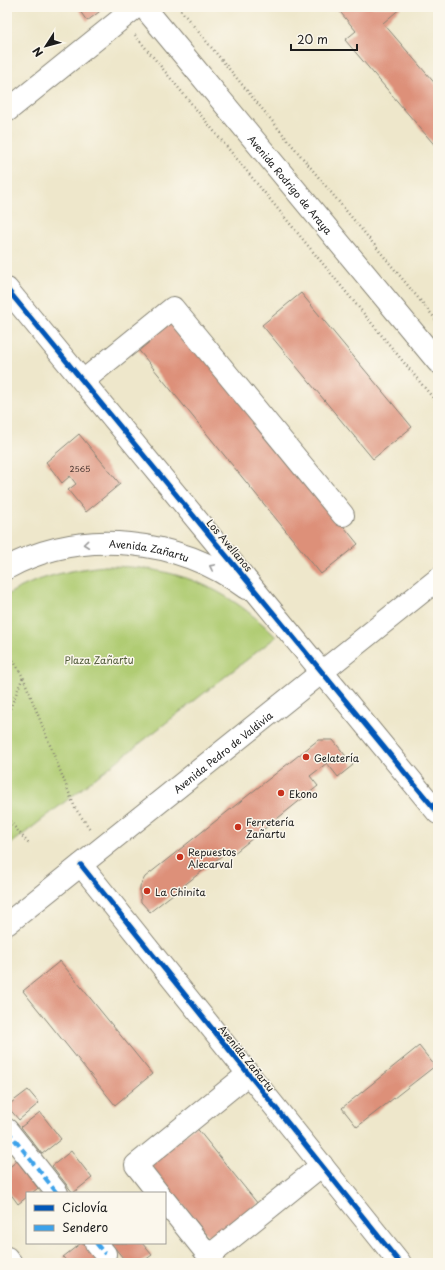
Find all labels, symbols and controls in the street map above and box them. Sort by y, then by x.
north arrow [26,26,66,66]
scale bar [291,26,357,52]
text: 20 m [297,30,328,48]
text: N [28,43,47,61]
street label: Avenida Rodrigo de Araya [245,131,337,238]
house number: 2565 [70,463,90,475]
street label: Los Avellanos [204,515,257,575]
street label: Avenida Zañartu [109,535,192,565]
one-way arrow [83,540,89,549]
one-way arrow [208,564,216,572]
park label: Plaza Zañartu [65,652,134,667]
street label: Avenida Pedro de Valdivia [170,707,276,796]
place label: Gelatería [314,750,360,765]
marker: Gelatería [301,752,311,762]
place label: Ekono [289,786,318,801]
marker: Ekono [276,788,286,798]
place label: Ferretería Zañartu [246,814,295,841]
marker: Ferretería Zañartu [233,822,243,832]
place label: Repuestos Alecarval [188,844,237,871]
marker: Repuestos Alecarval [175,852,185,862]
place label: La Chinita [155,884,206,899]
marker: La Chinita [142,886,152,896]
street label: Avenida Zañartu [215,1022,279,1095]
legend [26,1192,166,1244]
text: Ciclovía [62,1198,108,1216]
text: Sendero [62,1218,109,1236]

